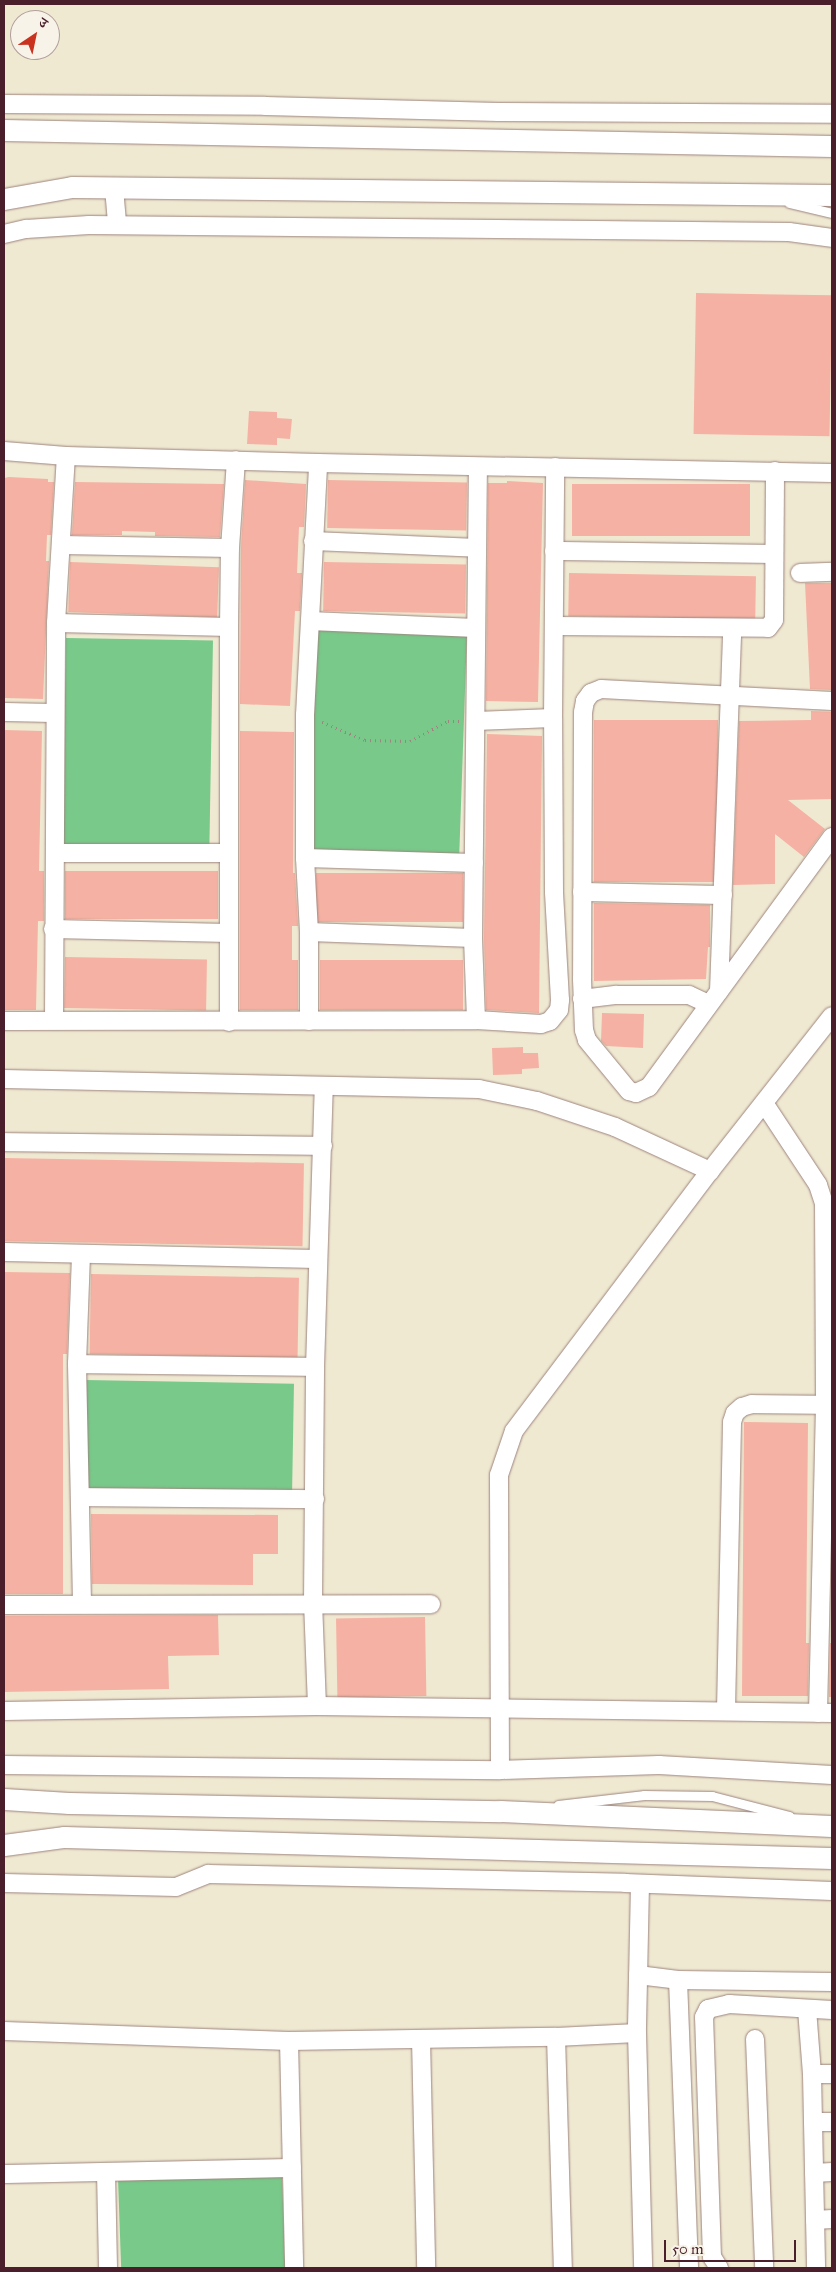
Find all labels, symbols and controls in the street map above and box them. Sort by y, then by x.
north arrow [10,10,60,60]
text: उ [35,14,51,32]
scale bar [666,2230,798,2262]
text: 50 m [672,2240,704,2258]

